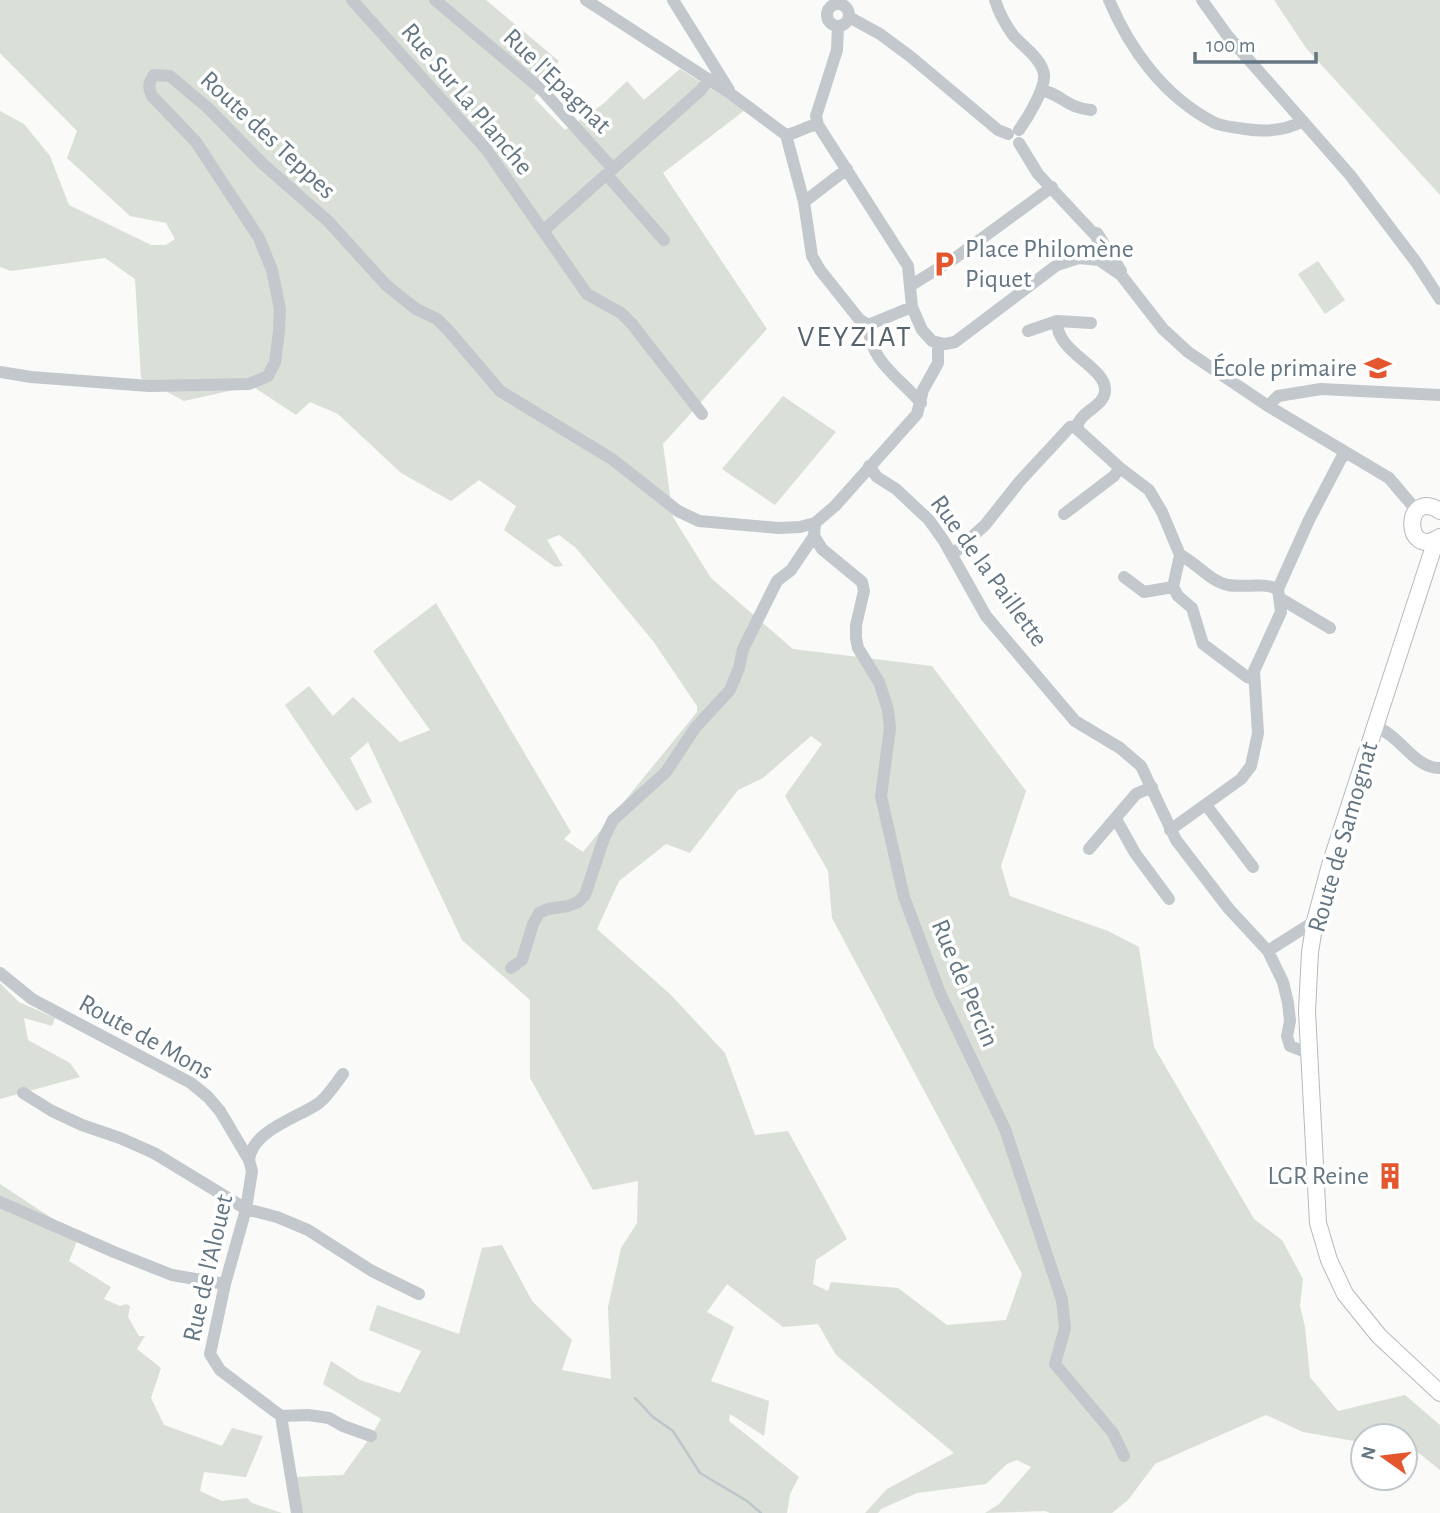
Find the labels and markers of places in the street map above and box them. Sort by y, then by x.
place label: Place Philomène Piquet [965,236,1134,292]
parking icon: Place Philomène Piquet [929,249,959,279]
place label: École primaire [1213,353,1357,381]
school or university icon: École primaire [1363,353,1393,383]
building icon: LGR Reine [1375,1161,1405,1191]
place label: LGR Reine [1268,1163,1369,1189]

